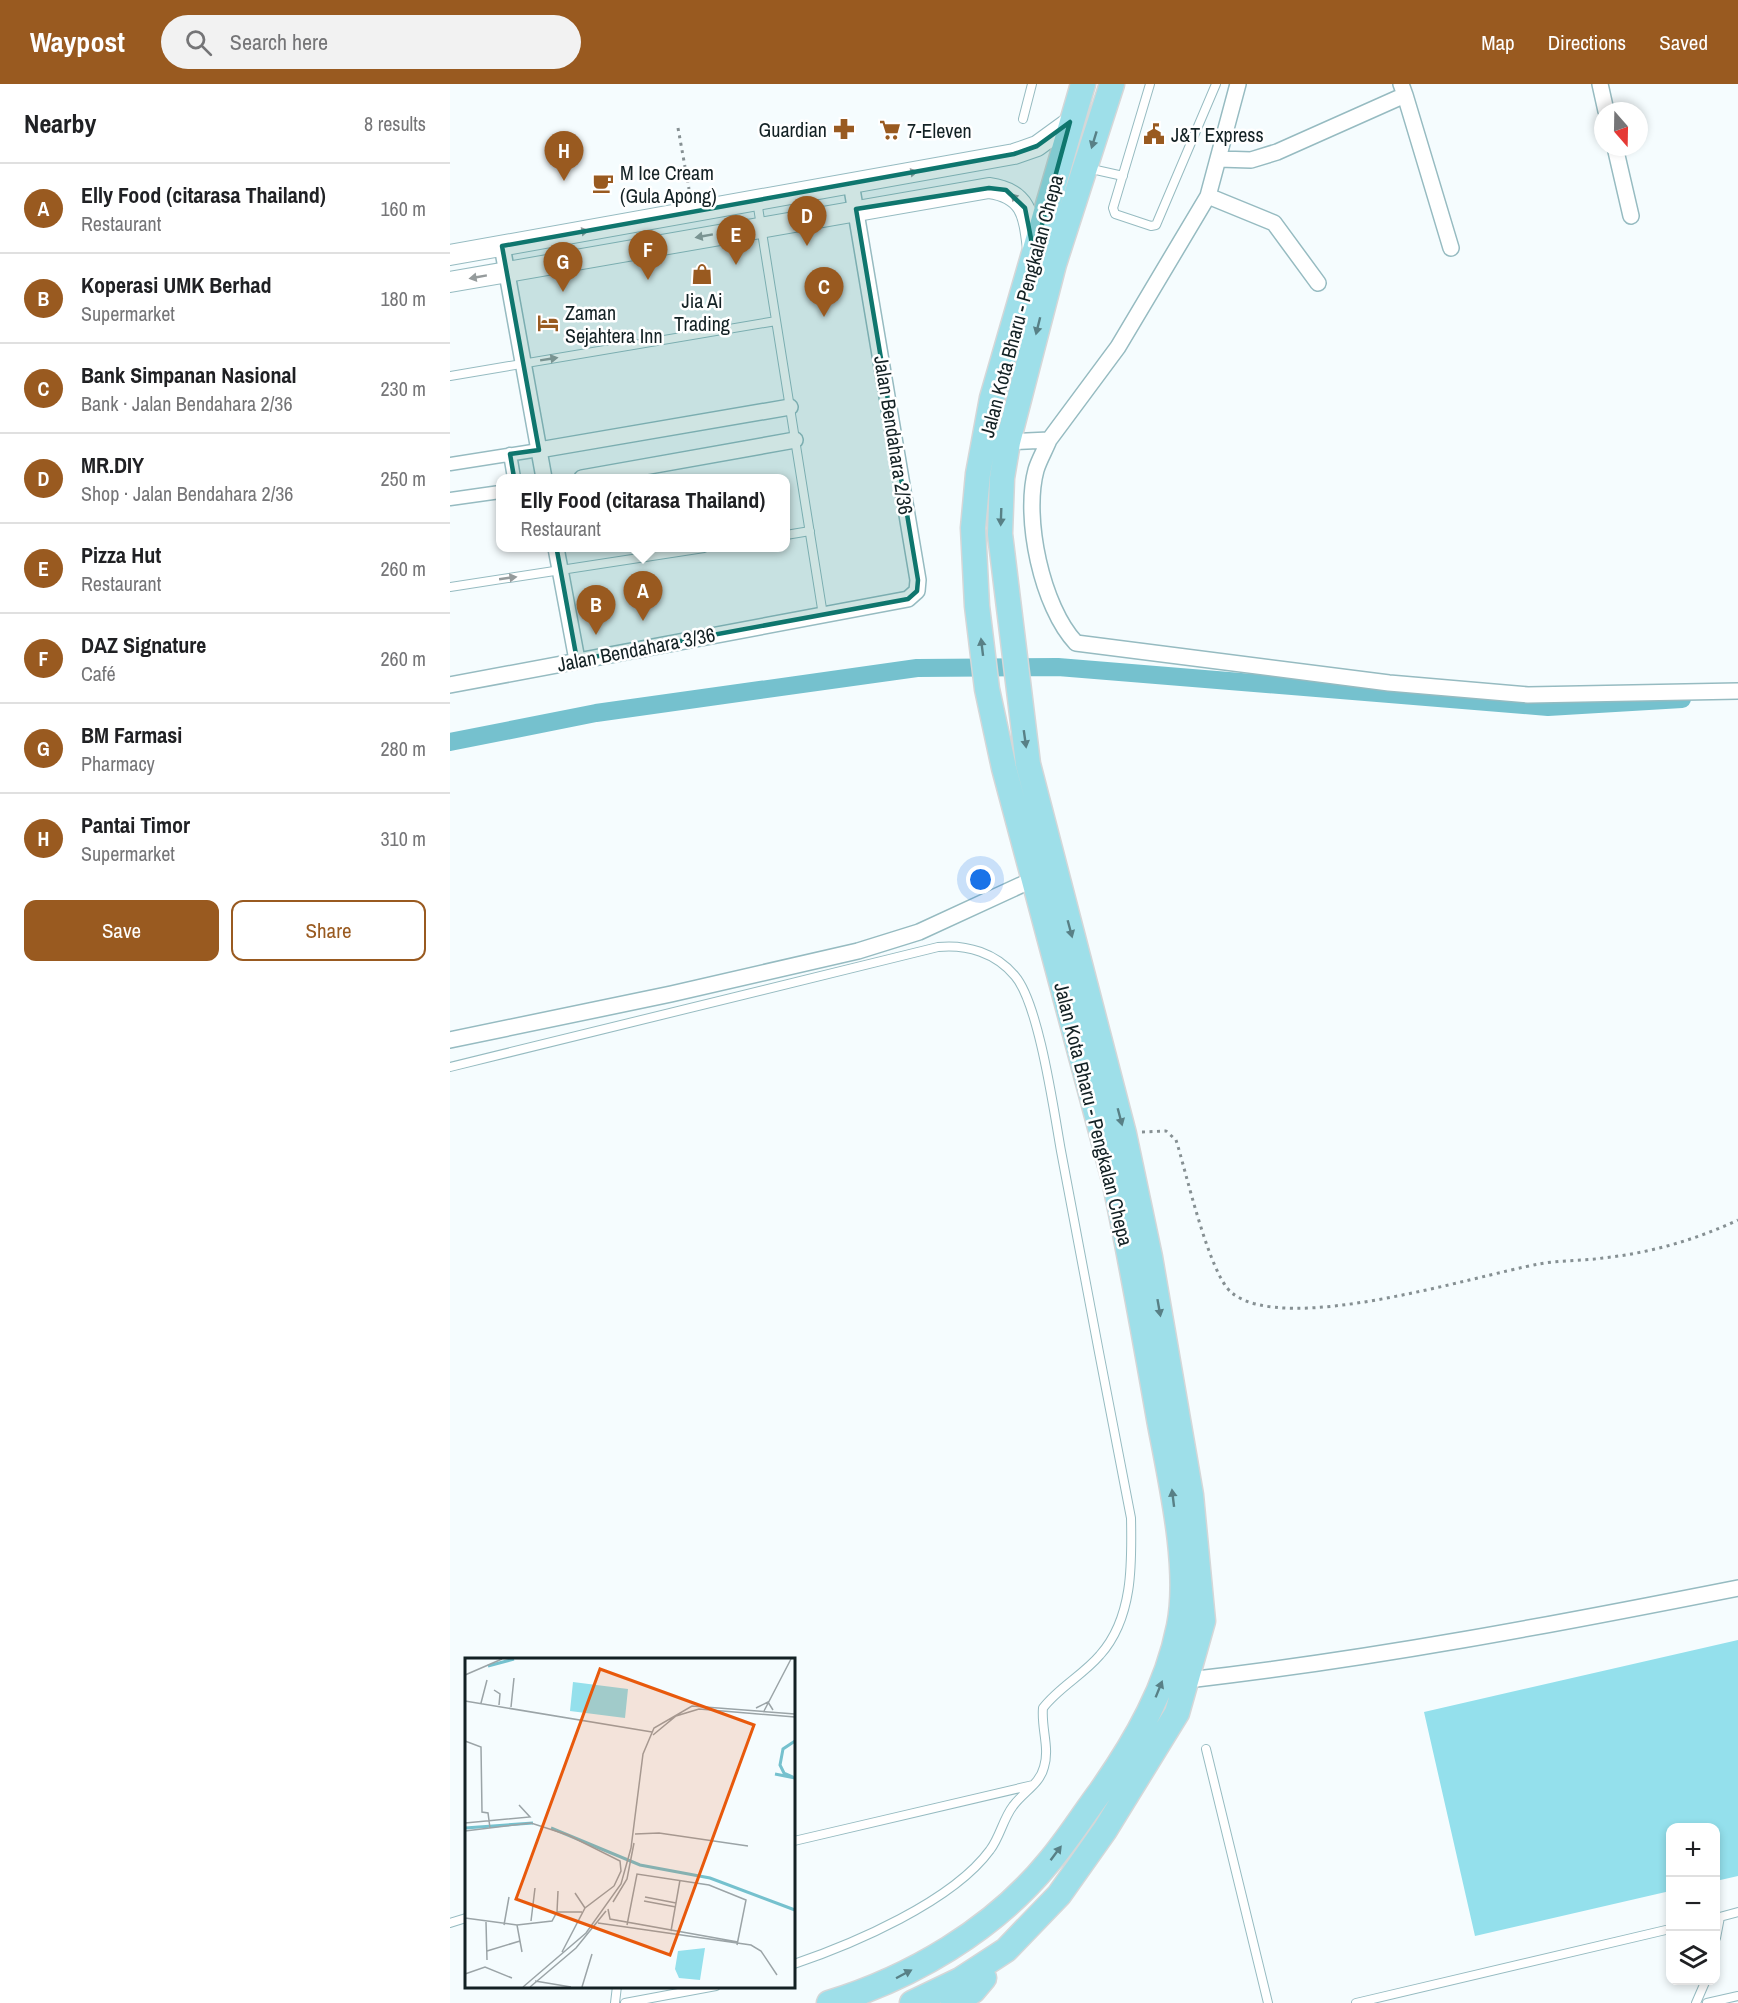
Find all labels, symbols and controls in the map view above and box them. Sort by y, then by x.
search box [161,15,581,69]
text: Waypost [30,23,125,61]
icon: search [182,26,215,59]
text: Search here [230,27,328,57]
text: Map [1481,28,1515,57]
text: Directions [1548,28,1626,57]
text: Saved [1659,28,1708,57]
north arrow [1594,102,1648,156]
text: Nearby [24,106,96,141]
text: 8 results [364,110,426,137]
place label: Guardian [759,116,827,143]
pharmacy icon: Guardian [832,117,856,141]
place label: 7-Eleven [907,117,972,144]
supermarket icon: 7-Eleven [878,118,902,142]
place label: J&T Express [1171,121,1264,148]
public building icon: J&T Express [1142,122,1166,146]
one-way arrow [1089,131,1099,149]
pin: H [544,132,584,181]
place label: M Ice Cream (Gula Apong) [620,159,717,209]
one-way arrow [900,168,919,177]
cafe icon: M Ice Cream (Gula Apong) [591,171,615,195]
street label: Jalan Kota Bharu - Pengkalan Chepa [973,172,1069,440]
text: Elly Food (citarasa Thailand) [81,180,326,210]
one-way arrow [1010,193,1024,208]
text: A [38,195,49,222]
text: 160 m [380,195,426,222]
pin: D [788,196,826,246]
text: Restaurant [81,210,161,237]
pin: E [716,216,756,265]
one-way arrow [571,227,590,236]
pin: F [628,230,668,280]
one-way arrow [694,232,713,241]
pin: G [544,242,582,292]
shop icon: Jia Ai Trading [690,262,714,286]
pin: C [804,268,844,317]
text: Koperasi UMK Berhad [81,270,271,300]
one-way arrow [469,272,488,281]
text: B [38,285,49,312]
text: 180 m [380,285,426,312]
place label: Jia Ai Trading [674,287,730,337]
place label: Zaman Sejahtera Inn [565,299,663,349]
text: Supermarket [81,300,175,327]
hotel icon: Zaman Sejahtera Inn [536,311,560,335]
one-way arrow [1032,317,1042,336]
one-way arrow [540,354,559,363]
street label: Jalan Bendahara 2/36 [868,354,920,516]
text: Bank Simpanan Nasional [81,360,297,390]
text: C [38,375,49,402]
text: 230 m [380,375,426,402]
text: Bank · Jalan Bendahara 2/36 [81,390,293,417]
text: MR.DIY [81,450,144,480]
text: D [38,465,49,492]
text: 250 m [380,465,426,492]
popup [496,474,790,552]
text: Shop · Jalan Bendahara 2/36 [81,480,293,507]
text: Elly Food (citarasa Thailand) [521,485,765,515]
one-way arrow [996,508,1006,527]
text: Restaurant [521,515,601,542]
text: Pizza Hut [81,540,161,570]
text: E [38,555,49,582]
text: 260 m [380,555,426,582]
text: Restaurant [81,570,161,597]
pin: A [624,572,662,621]
one-way arrow [498,574,517,583]
pin: B [576,586,616,635]
street label: Jalan Bendahara 3/36 [555,620,717,678]
text: DAZ Signature [81,630,206,660]
one-way arrow [977,638,987,657]
text: F [38,645,49,672]
text: 260 m [380,645,426,672]
text: Café [81,660,116,687]
text: BM Farmasi [81,720,182,750]
one-way arrow [1020,730,1029,749]
text: G [37,735,50,762]
text: 280 m [380,735,426,762]
text: Pharmacy [81,750,155,777]
text: Pantai Timor [81,810,190,840]
text: H [38,825,49,852]
text: 310 m [380,825,426,852]
text: Supermarket [81,840,175,867]
your location [966,865,995,894]
button: Save [24,900,219,961]
button: Share [231,900,426,961]
one-way arrow [1065,919,1075,938]
street label: Jalan Kota Bharu - Pengkalan Chepa [1048,979,1140,1249]
one-way arrow [1115,1108,1125,1126]
one-way arrow [1155,1299,1164,1318]
one-way arrow [1168,1488,1178,1507]
inset map [465,1658,795,1988]
one-way arrow [1154,1679,1164,1697]
map controls [1666,1823,1720,1985]
button: + [1666,1823,1720,1877]
one-way arrow [1049,1846,1061,1861]
button: − [1666,1877,1720,1931]
button: layers [1666,1931,1720,1985]
one-way arrow [896,1969,913,1979]

